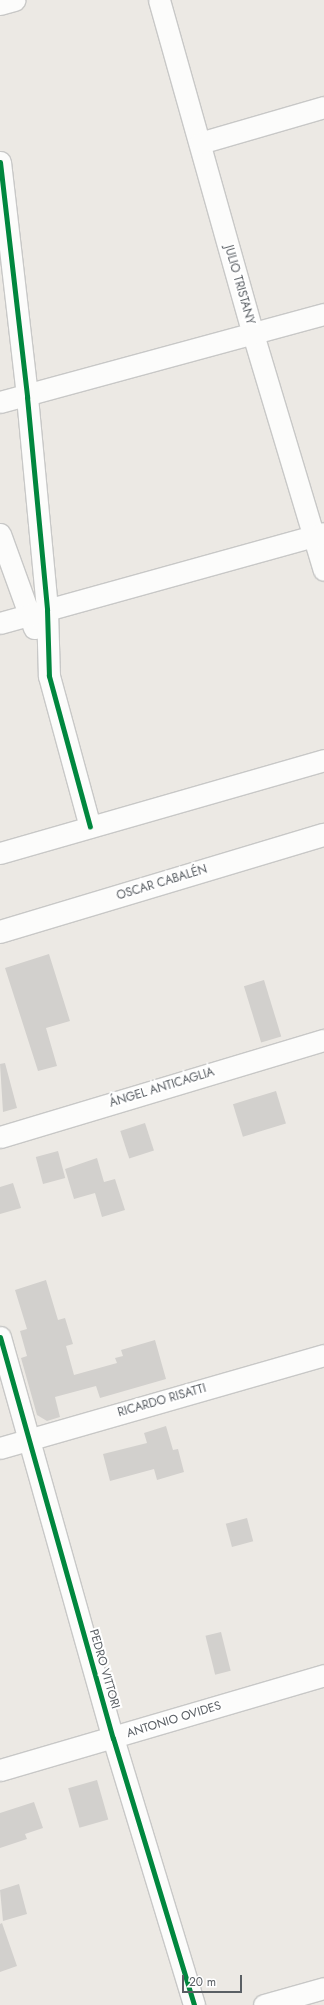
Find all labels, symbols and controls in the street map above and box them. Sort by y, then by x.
street label: JULIO TRISTANY [221,244,257,326]
street label: OSCAR CABALÉN [115,862,209,904]
street label: ÁNGEL ANTICAGLIA [108,1065,216,1111]
street label: RICARDO RISATTI [116,1381,208,1421]
street label: PEDRO VITTORI [86,1628,122,1710]
street label: ANTONIO OVIDES [125,1699,223,1741]
scale bar [184,1967,244,1993]
text: 20 m [189,1973,216,1991]

